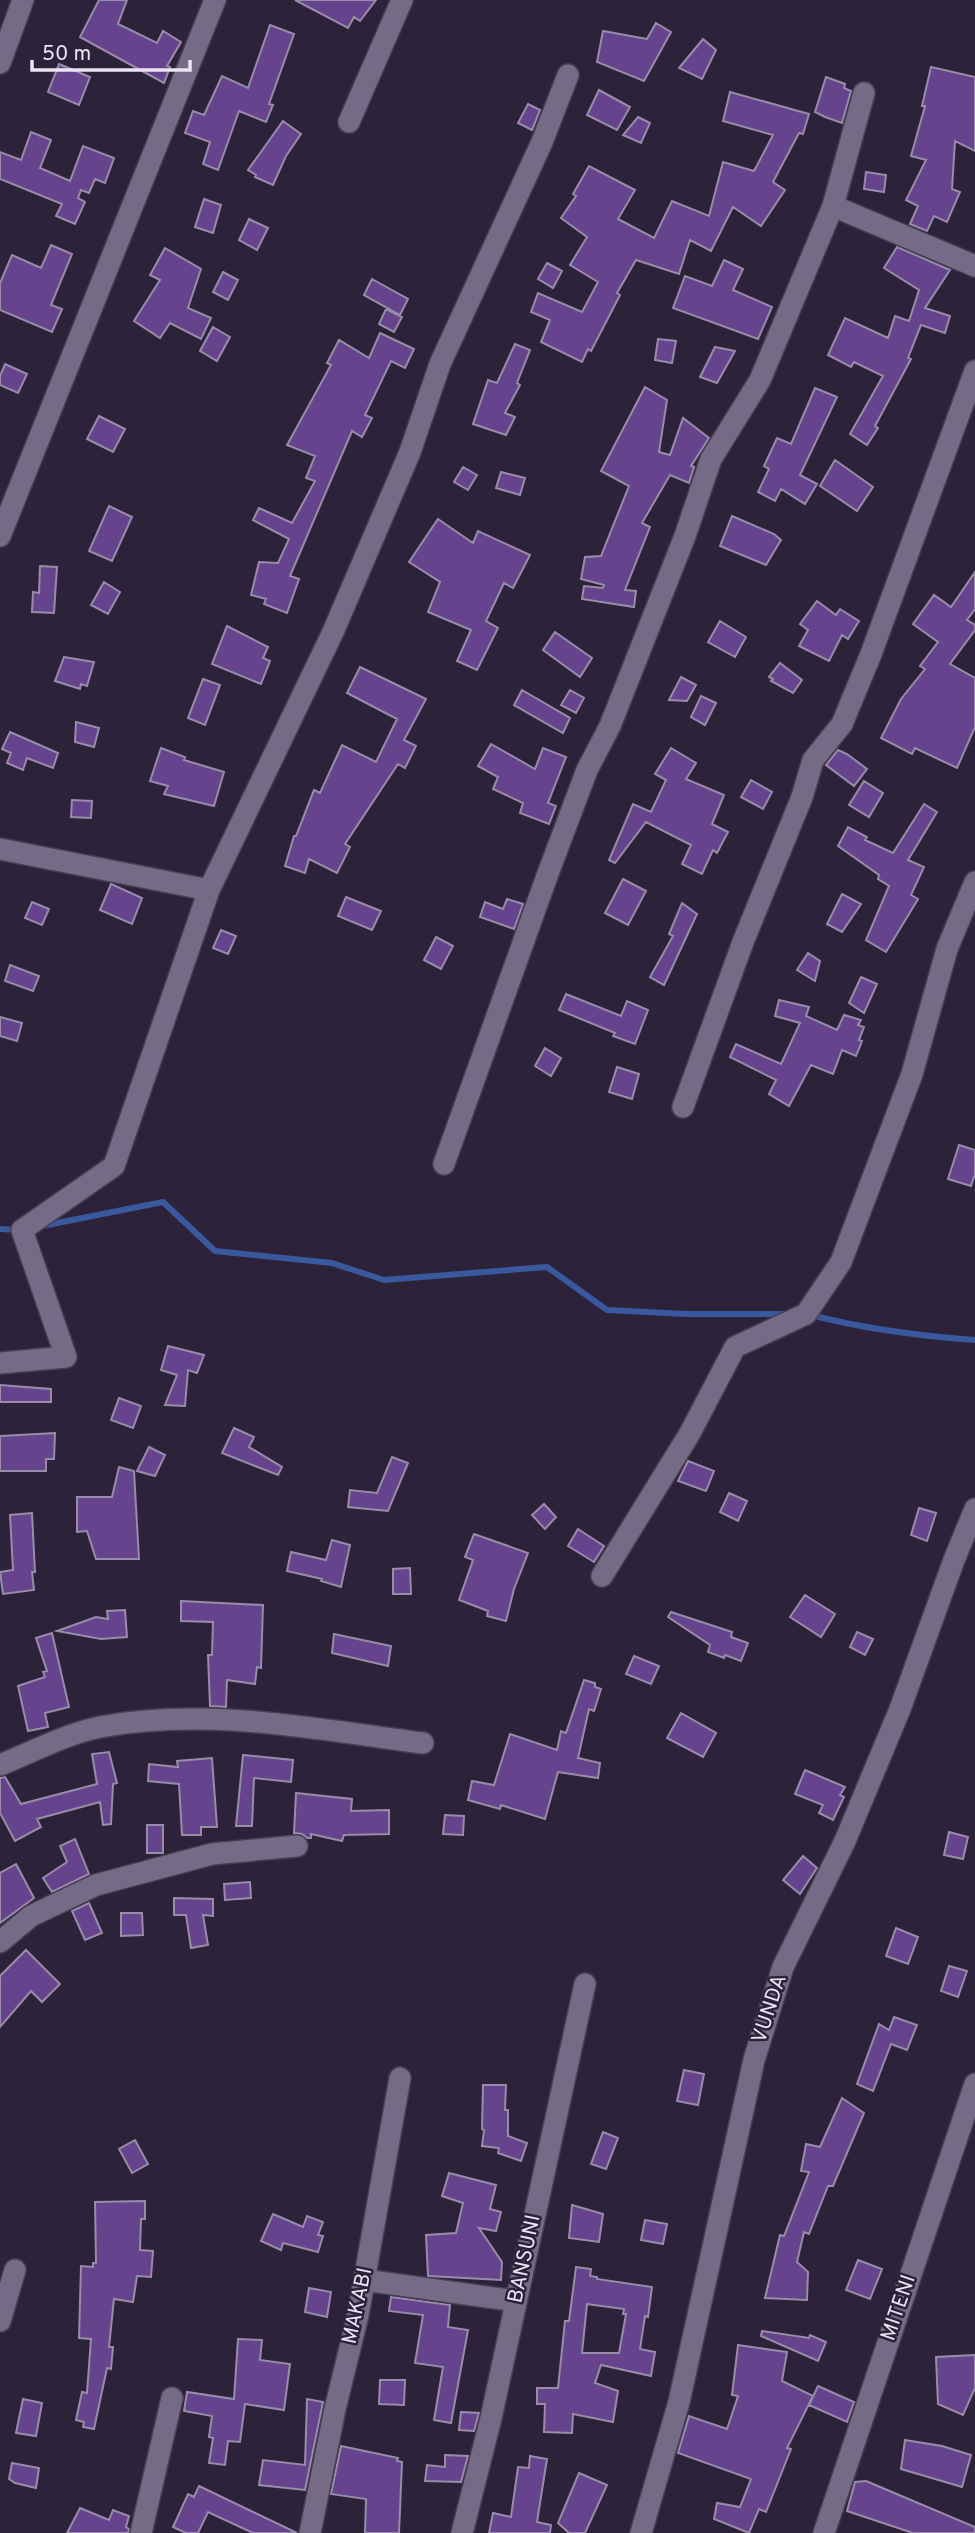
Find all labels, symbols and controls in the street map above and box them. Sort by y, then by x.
scale bar [32,28,189,72]
text: 50 m [42,41,91,68]
street label: VUNDA [746,1971,794,2047]
street label: BANSUNI [502,2212,548,2306]
street label: MAKABI [337,2265,379,2347]
street label: MITENI [875,2271,923,2345]

